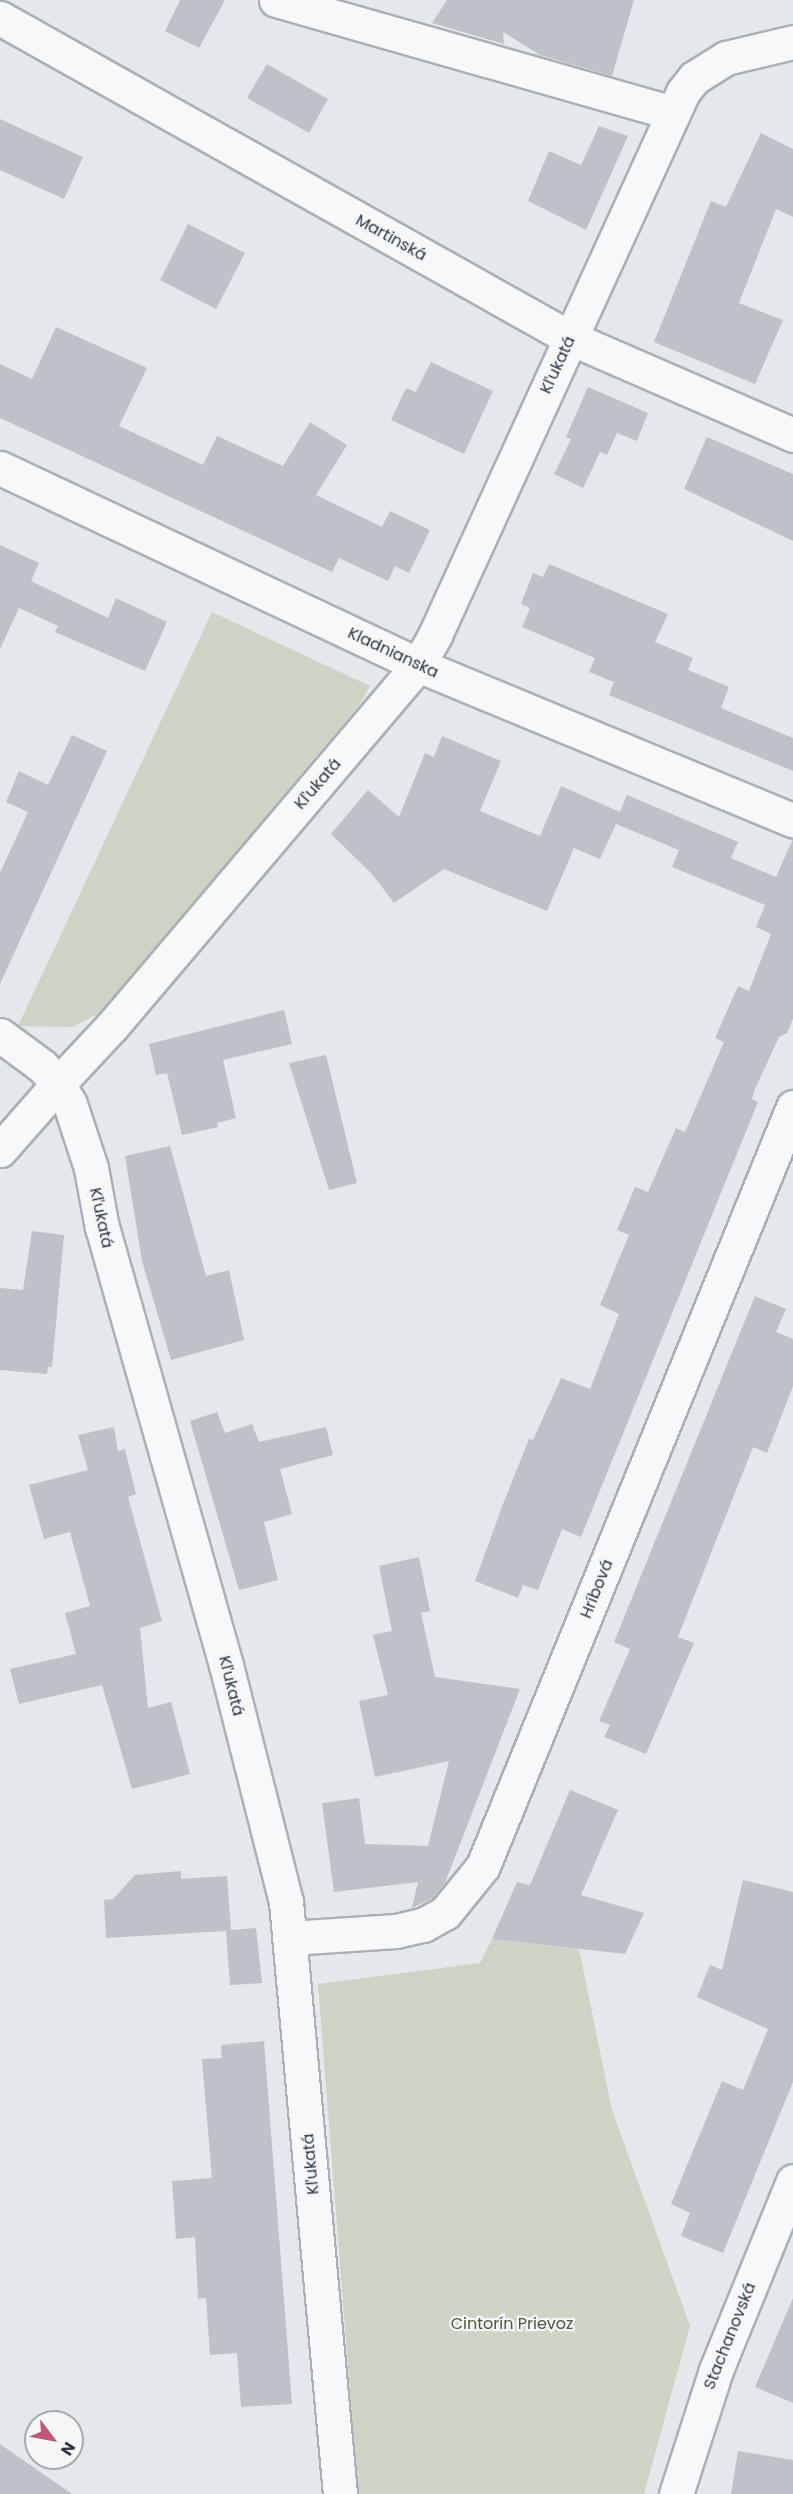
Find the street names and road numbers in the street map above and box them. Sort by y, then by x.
street label: Martinská [352,211,430,265]
street label: Kľukatá [536,333,580,397]
street label: Kladnianska [345,624,441,682]
street label: Kľukatá [291,755,345,813]
street label: Kľukatá [85,1186,117,1250]
street label: Hríbová [577,1557,617,1621]
street label: Kľukatá [214,1654,248,1718]
street label: Kľukatá [299,2133,323,2195]
street label: Stachanovská [700,2280,760,2392]

